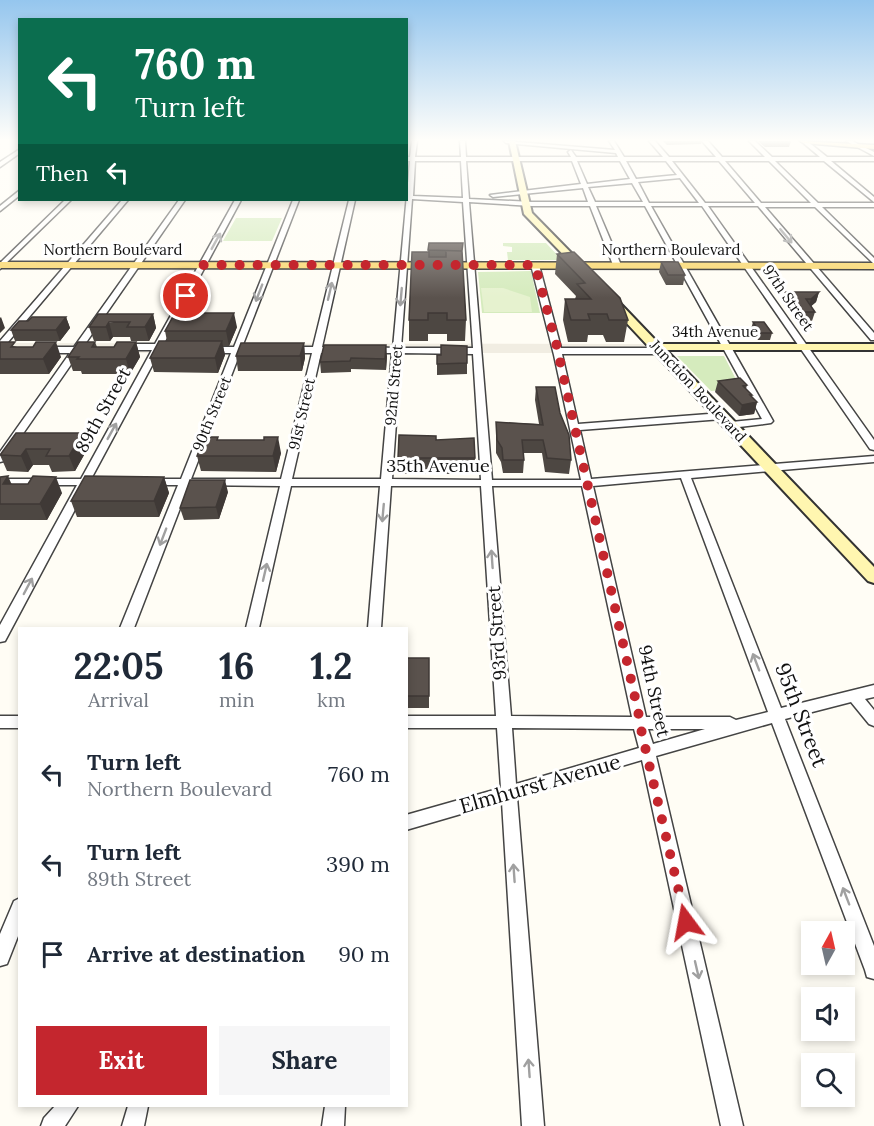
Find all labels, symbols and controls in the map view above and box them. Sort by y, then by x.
text: 760 m [135,37,255,91]
icon: left [36,42,114,120]
text: Turn left [135,90,245,124]
icon: left [101,156,134,189]
text: Then [36,159,89,187]
one-way arrow [779,228,793,243]
one-way arrow [210,233,222,250]
street label: Northern Boulevard [44,240,182,259]
street label: Northern Boulevard [602,240,740,259]
street label: 97th Street [759,261,818,335]
pin [160,270,211,321]
icon: arrive [169,279,202,312]
one-way arrow [325,281,337,300]
one-way arrow [253,283,264,302]
one-way arrow [396,286,407,306]
street label: 34th Avenue [672,322,758,341]
street label: Junction Boulevard [645,335,751,446]
street label: 92nd Street [380,343,407,426]
street label: 89th Street [70,363,135,456]
street label: 90th Street [188,373,235,454]
street label: 91st Street [284,376,319,452]
one-way arrow [106,423,118,440]
street label: 35th Avenue [386,454,490,477]
one-way arrow [377,503,388,523]
one-way arrow [157,527,168,546]
one-way arrow [486,550,497,570]
one-way arrow [259,562,271,581]
one-way arrow [22,578,34,595]
street label: 93rd Street [482,585,511,681]
text: 22:05 [74,643,163,689]
text: 16 [219,643,254,689]
text: 1.2 [310,643,352,689]
street label: 94th Street [634,643,675,739]
one-way arrow [750,653,761,671]
street label: 95th Street [769,659,834,772]
text: Arrival [88,687,149,712]
text: min [219,687,255,712]
text: km [317,687,346,712]
text: Turn left [87,748,181,776]
street label: Elmhurst Avenue [456,748,624,819]
icon: left [36,758,69,791]
text: 760 m [328,760,390,788]
text: Northern Boulevard [87,776,272,801]
text: Turn left [87,838,181,866]
icon: left [36,848,69,881]
text: 390 m [326,850,390,878]
one-way arrow [509,864,520,884]
text: 89th Street [87,866,191,891]
one-way arrow [840,887,851,906]
position arrow [654,890,718,954]
north arrow [801,921,855,975]
map controls [801,921,855,1107]
icon: arrive [36,938,69,971]
text: Arrive at destination [87,940,305,968]
text: 90 m [338,940,390,968]
one-way arrow [692,959,703,979]
button: sound [801,987,855,1041]
button: Exit [36,1026,207,1095]
button: Share [219,1026,390,1095]
button: search [801,1053,855,1107]
one-way arrow [523,1058,534,1078]

